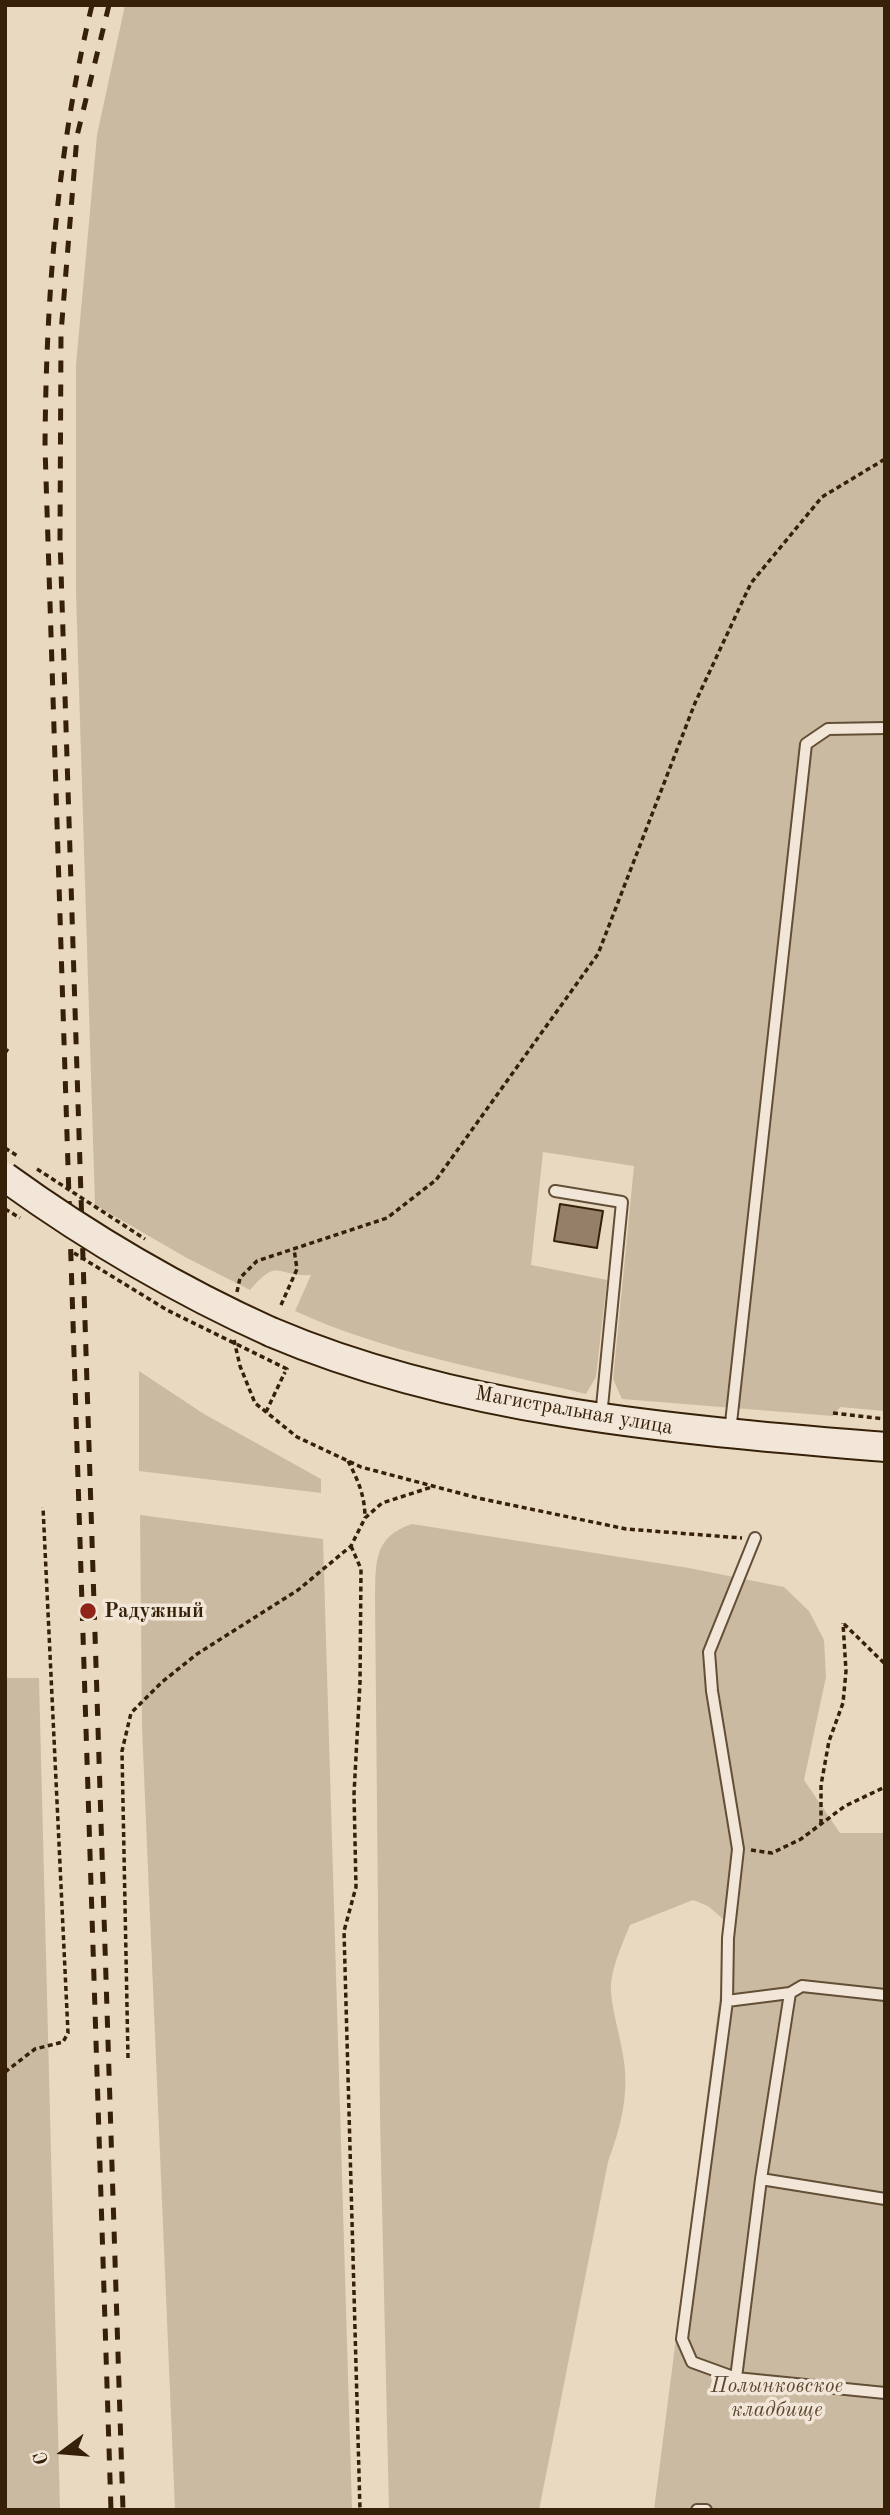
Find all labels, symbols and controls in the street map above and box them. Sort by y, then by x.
street label: Магистральная улица [473,1381,675,1441]
place label: Радужный [104,1598,204,1624]
marker: Радужный [78,1601,98,1621]
park label: Полынковское кладбище [711,2373,843,2423]
north arrow [28,2417,98,2487]
text: С [31,2449,53,2467]

